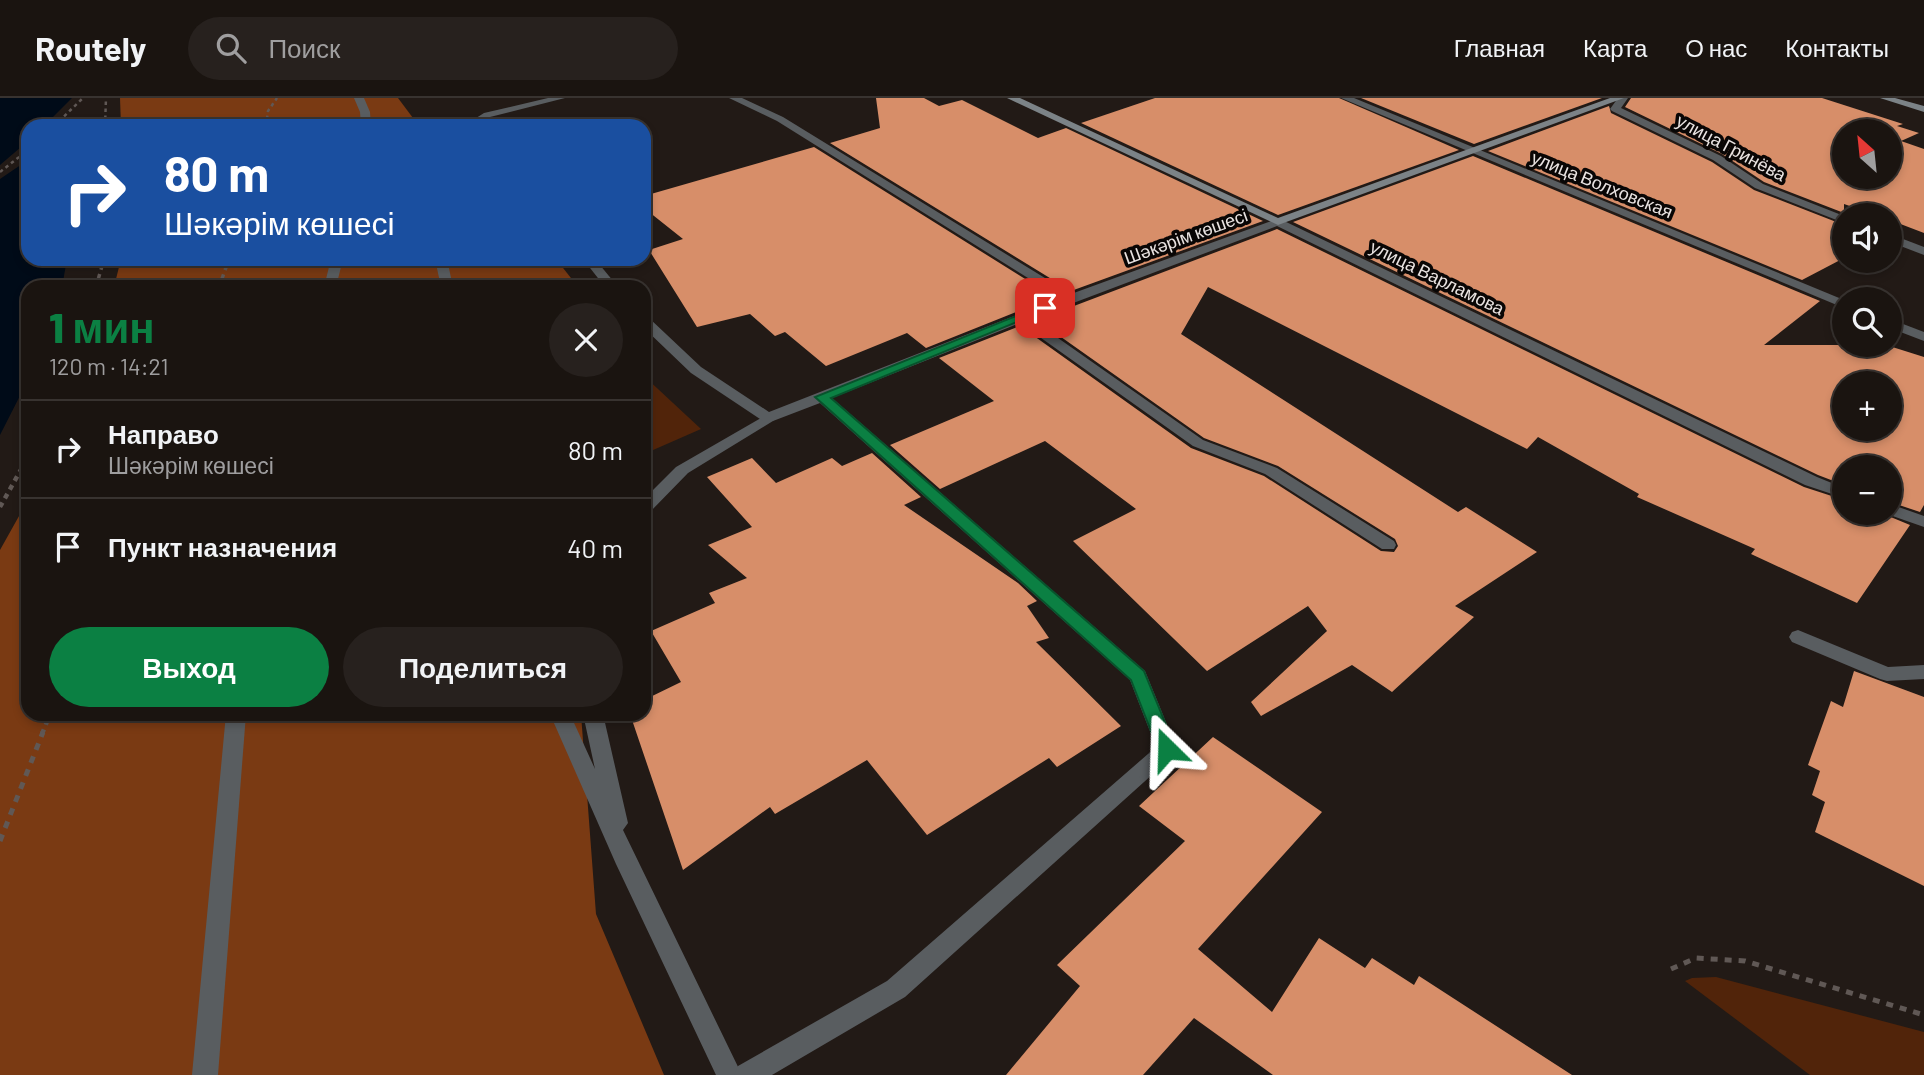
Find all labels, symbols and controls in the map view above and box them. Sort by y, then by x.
search box [188,17,678,80]
text: Routely [35,28,146,68]
icon: search [212,29,250,67]
text: Поиск [268,32,340,63]
text: Главная [1454,33,1545,62]
text: Карта [1583,33,1647,62]
text: О нас [1685,33,1747,62]
text: Контакты [1785,33,1889,62]
street label: улица Гринёва [1673,109,1791,186]
north arrow [1832,119,1902,189]
map controls [1832,119,1902,525]
text: 80 m [164,143,269,202]
street label: улица Волховская [1529,146,1676,222]
icon: right [49,147,140,238]
text: Шәкәрім көшесі [164,203,395,241]
button: sound [1832,203,1902,273]
street label: Шәкәрім көшесі [1121,204,1250,269]
street label: улица Варламова [1367,235,1509,320]
pin [1015,278,1075,338]
button: search [1832,287,1902,357]
icon: arrive [1026,289,1064,327]
text: 1 мин [49,301,155,351]
button: close [549,303,623,377]
text: 120 m · 14:21 [49,352,169,380]
button: + [1832,371,1902,441]
text: Направо [108,418,219,449]
icon: right [49,430,87,468]
text: 80 m [568,434,623,465]
text: Шәкәрім көшесі [108,451,274,479]
button: − [1832,455,1902,525]
icon: arrive [49,528,87,566]
text: Пункт назначения [108,531,337,562]
text: 40 m [567,532,623,563]
button: Выход [49,627,329,707]
button: Поделиться [343,627,623,707]
position arrow [1130,712,1204,786]

